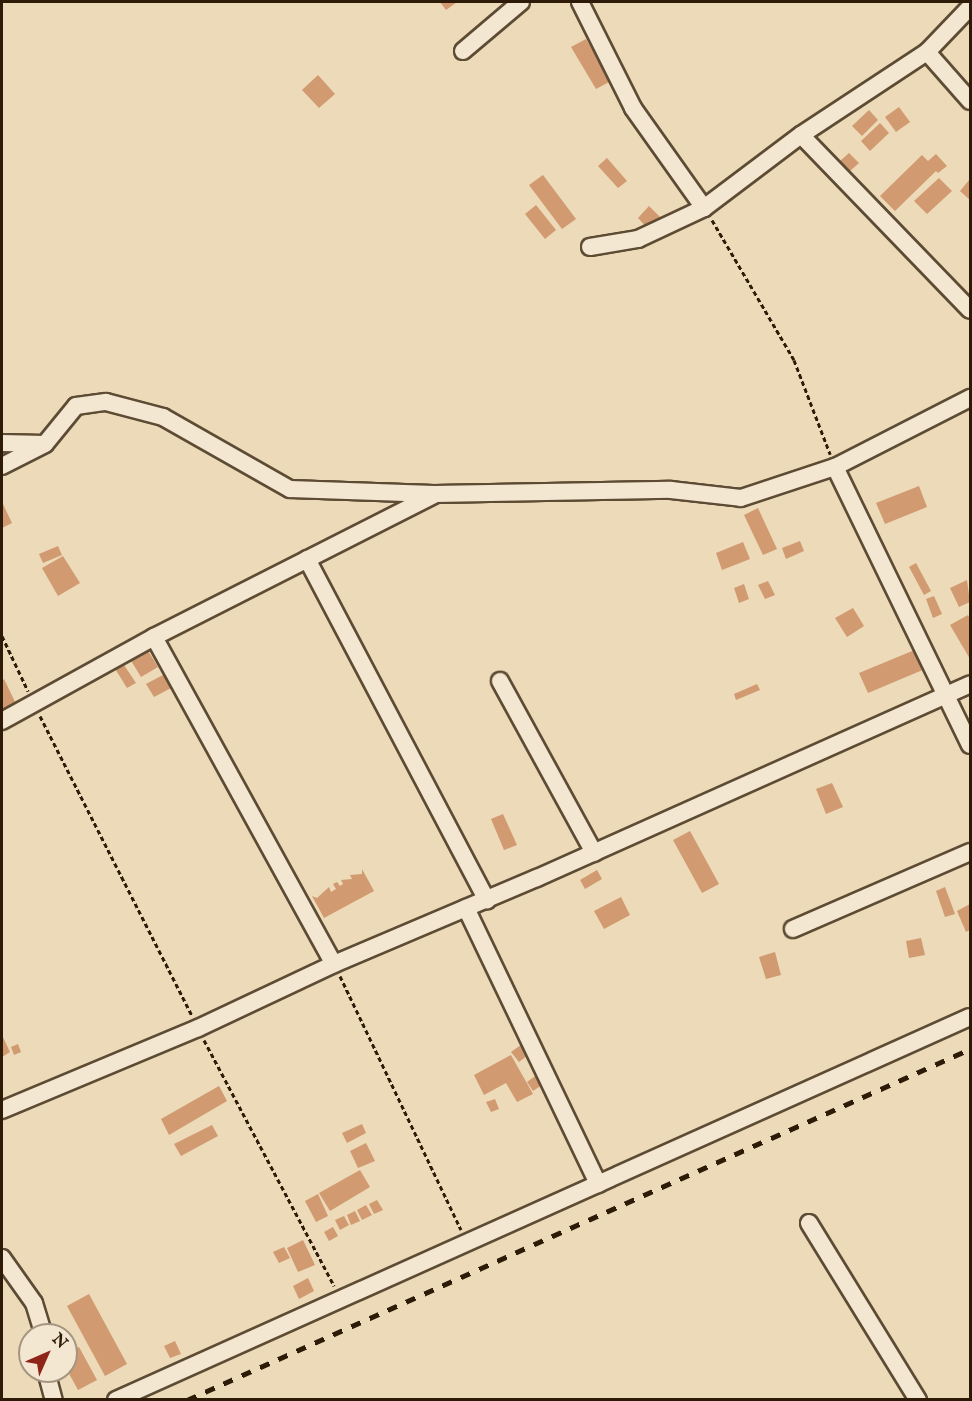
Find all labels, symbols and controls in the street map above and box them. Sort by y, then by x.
north arrow [18,1323,78,1383]
text: N [47,1330,71,1354]

